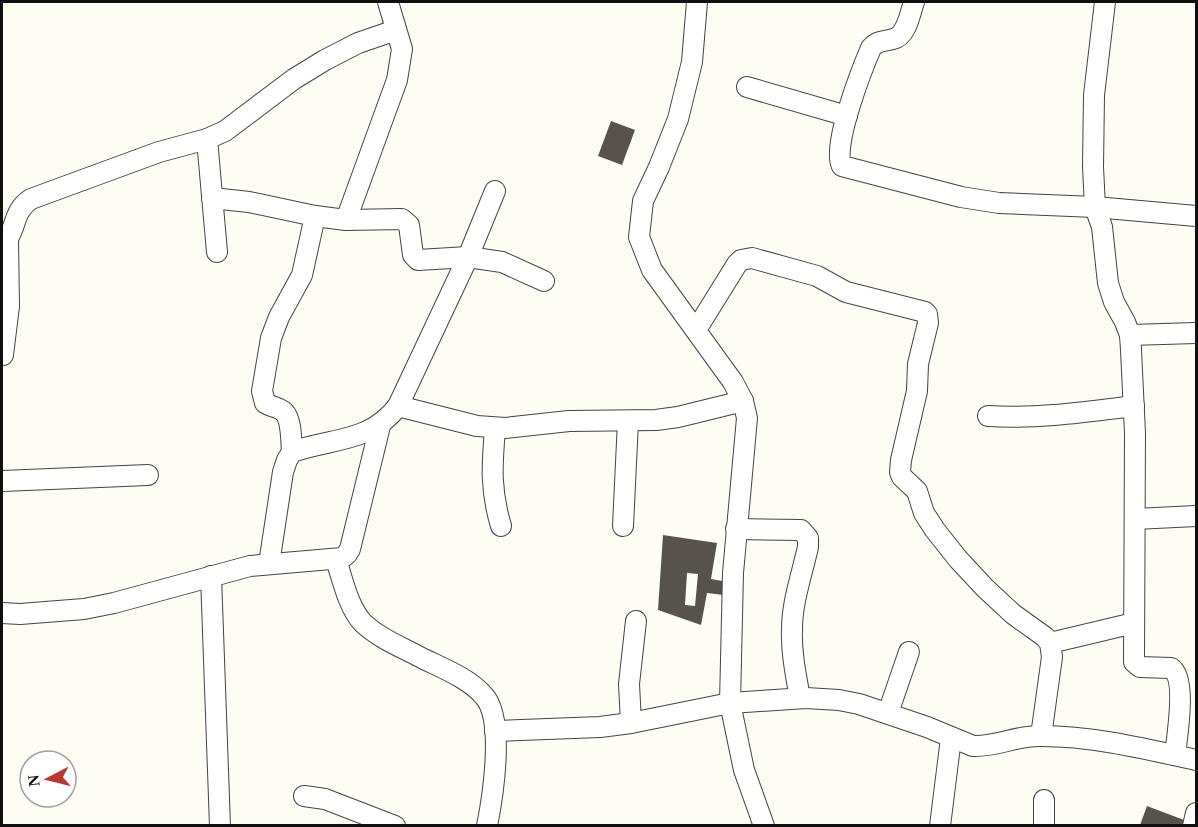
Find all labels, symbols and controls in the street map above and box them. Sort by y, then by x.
north arrow [18,749,78,809]
text: N [24,774,43,788]

